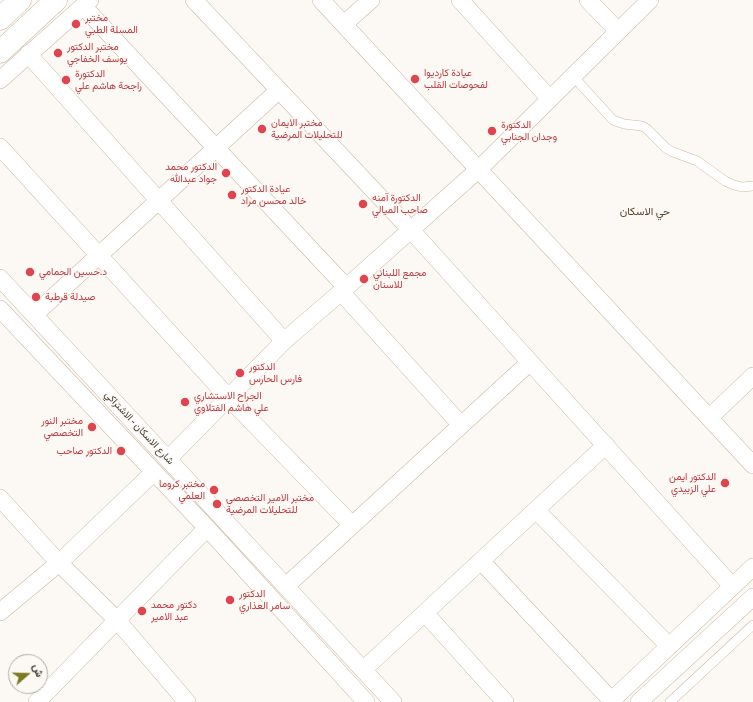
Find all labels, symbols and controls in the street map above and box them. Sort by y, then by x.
place label: مختبر المسلة الطبي [85,12,138,36]
marker: مختبر المسلة الطبي [70,18,82,30]
place label: مختبر الدكتور يوسف الخفاجي [67,41,127,64]
marker: مختبر الدكتور يوسف الخفاجي [52,47,64,59]
place label: عيادة كارديوا لفحوصات القلب [424,67,488,90]
place label: الدكتورة راجحة هاشم علي [75,68,142,92]
marker: عيادة كارديوا لفحوصات القلب [409,73,421,85]
marker: الدكتورة راجحة هاشم علي [60,74,72,86]
place label: مختبر الايمان للتحليلات المرضية [271,117,343,140]
place label: الدكتورة وجدان الجنابي [501,119,557,142]
marker: مختبر الايمان للتحليلات المرضية [256,123,268,135]
marker: الدكتورة وجدان الجنابي [486,125,498,137]
place label: الدكتور محمد جواد عبدالله [165,161,217,184]
marker: الدكتور محمد جواد عبدالله [220,167,232,179]
place label: عيادة الدكتور خالد محسن مراد [241,183,306,206]
marker: عيادة الدكتور خالد محسن مراد [226,189,238,201]
place label: الدكتورة آمنه صاحب الميالي [372,192,428,216]
marker: الدكتورة آمنه صاحب الميالي [357,198,369,210]
district label: حي الاسكان [620,205,670,219]
marker: د.حسين الحمامي [24,266,36,278]
place label: د.حسين الحمامي [39,266,107,278]
place label: مجمع اللبناني للاسنان [373,267,426,290]
marker: مجمع اللبناني للاسنان [358,273,370,285]
marker: صيدلة قرطبة [30,291,42,303]
place label: صيدلة قرطبة [45,291,95,303]
place label: الدكتور فارس الحارس [249,361,302,384]
marker: الدكتور فارس الحارس [234,367,246,379]
street label: شارع الاسكان - الاشتراكي [102,389,176,467]
place label: الجراح الاستشاري علي هاشم الفتلاوي [194,390,269,414]
marker: الجراح الاستشاري علي هاشم الفتلاوي [179,396,191,408]
place label: مختبر النور التخصصي [41,415,83,438]
marker: مختبر النور التخصصي [86,421,98,433]
place label: الدكتور صاحب [56,445,112,457]
marker: الدكتور صاحب [115,445,127,457]
place label: الدكتور ايمن علي الزبيدي [669,471,716,494]
marker: الدكتور ايمن علي الزبيدي [719,477,731,489]
place label: مختبر كروما العلمي [159,478,205,502]
marker: مختبر كروما العلمي [208,484,220,496]
place label: مختبر الامير التخصصي للتحليلات المرضية [226,492,314,516]
marker: مختبر الامير التخصصي للتحليلات المرضية [211,498,223,510]
place label: الدكتور سامر العذاري [239,588,290,612]
marker: الدكتور سامر العذاري [224,594,236,606]
place label: دكتور محمد عبد الامير [151,599,197,622]
marker: دكتور محمد عبد الامير [136,605,148,617]
north arrow [8,654,48,694]
text: ش [29,662,47,679]

